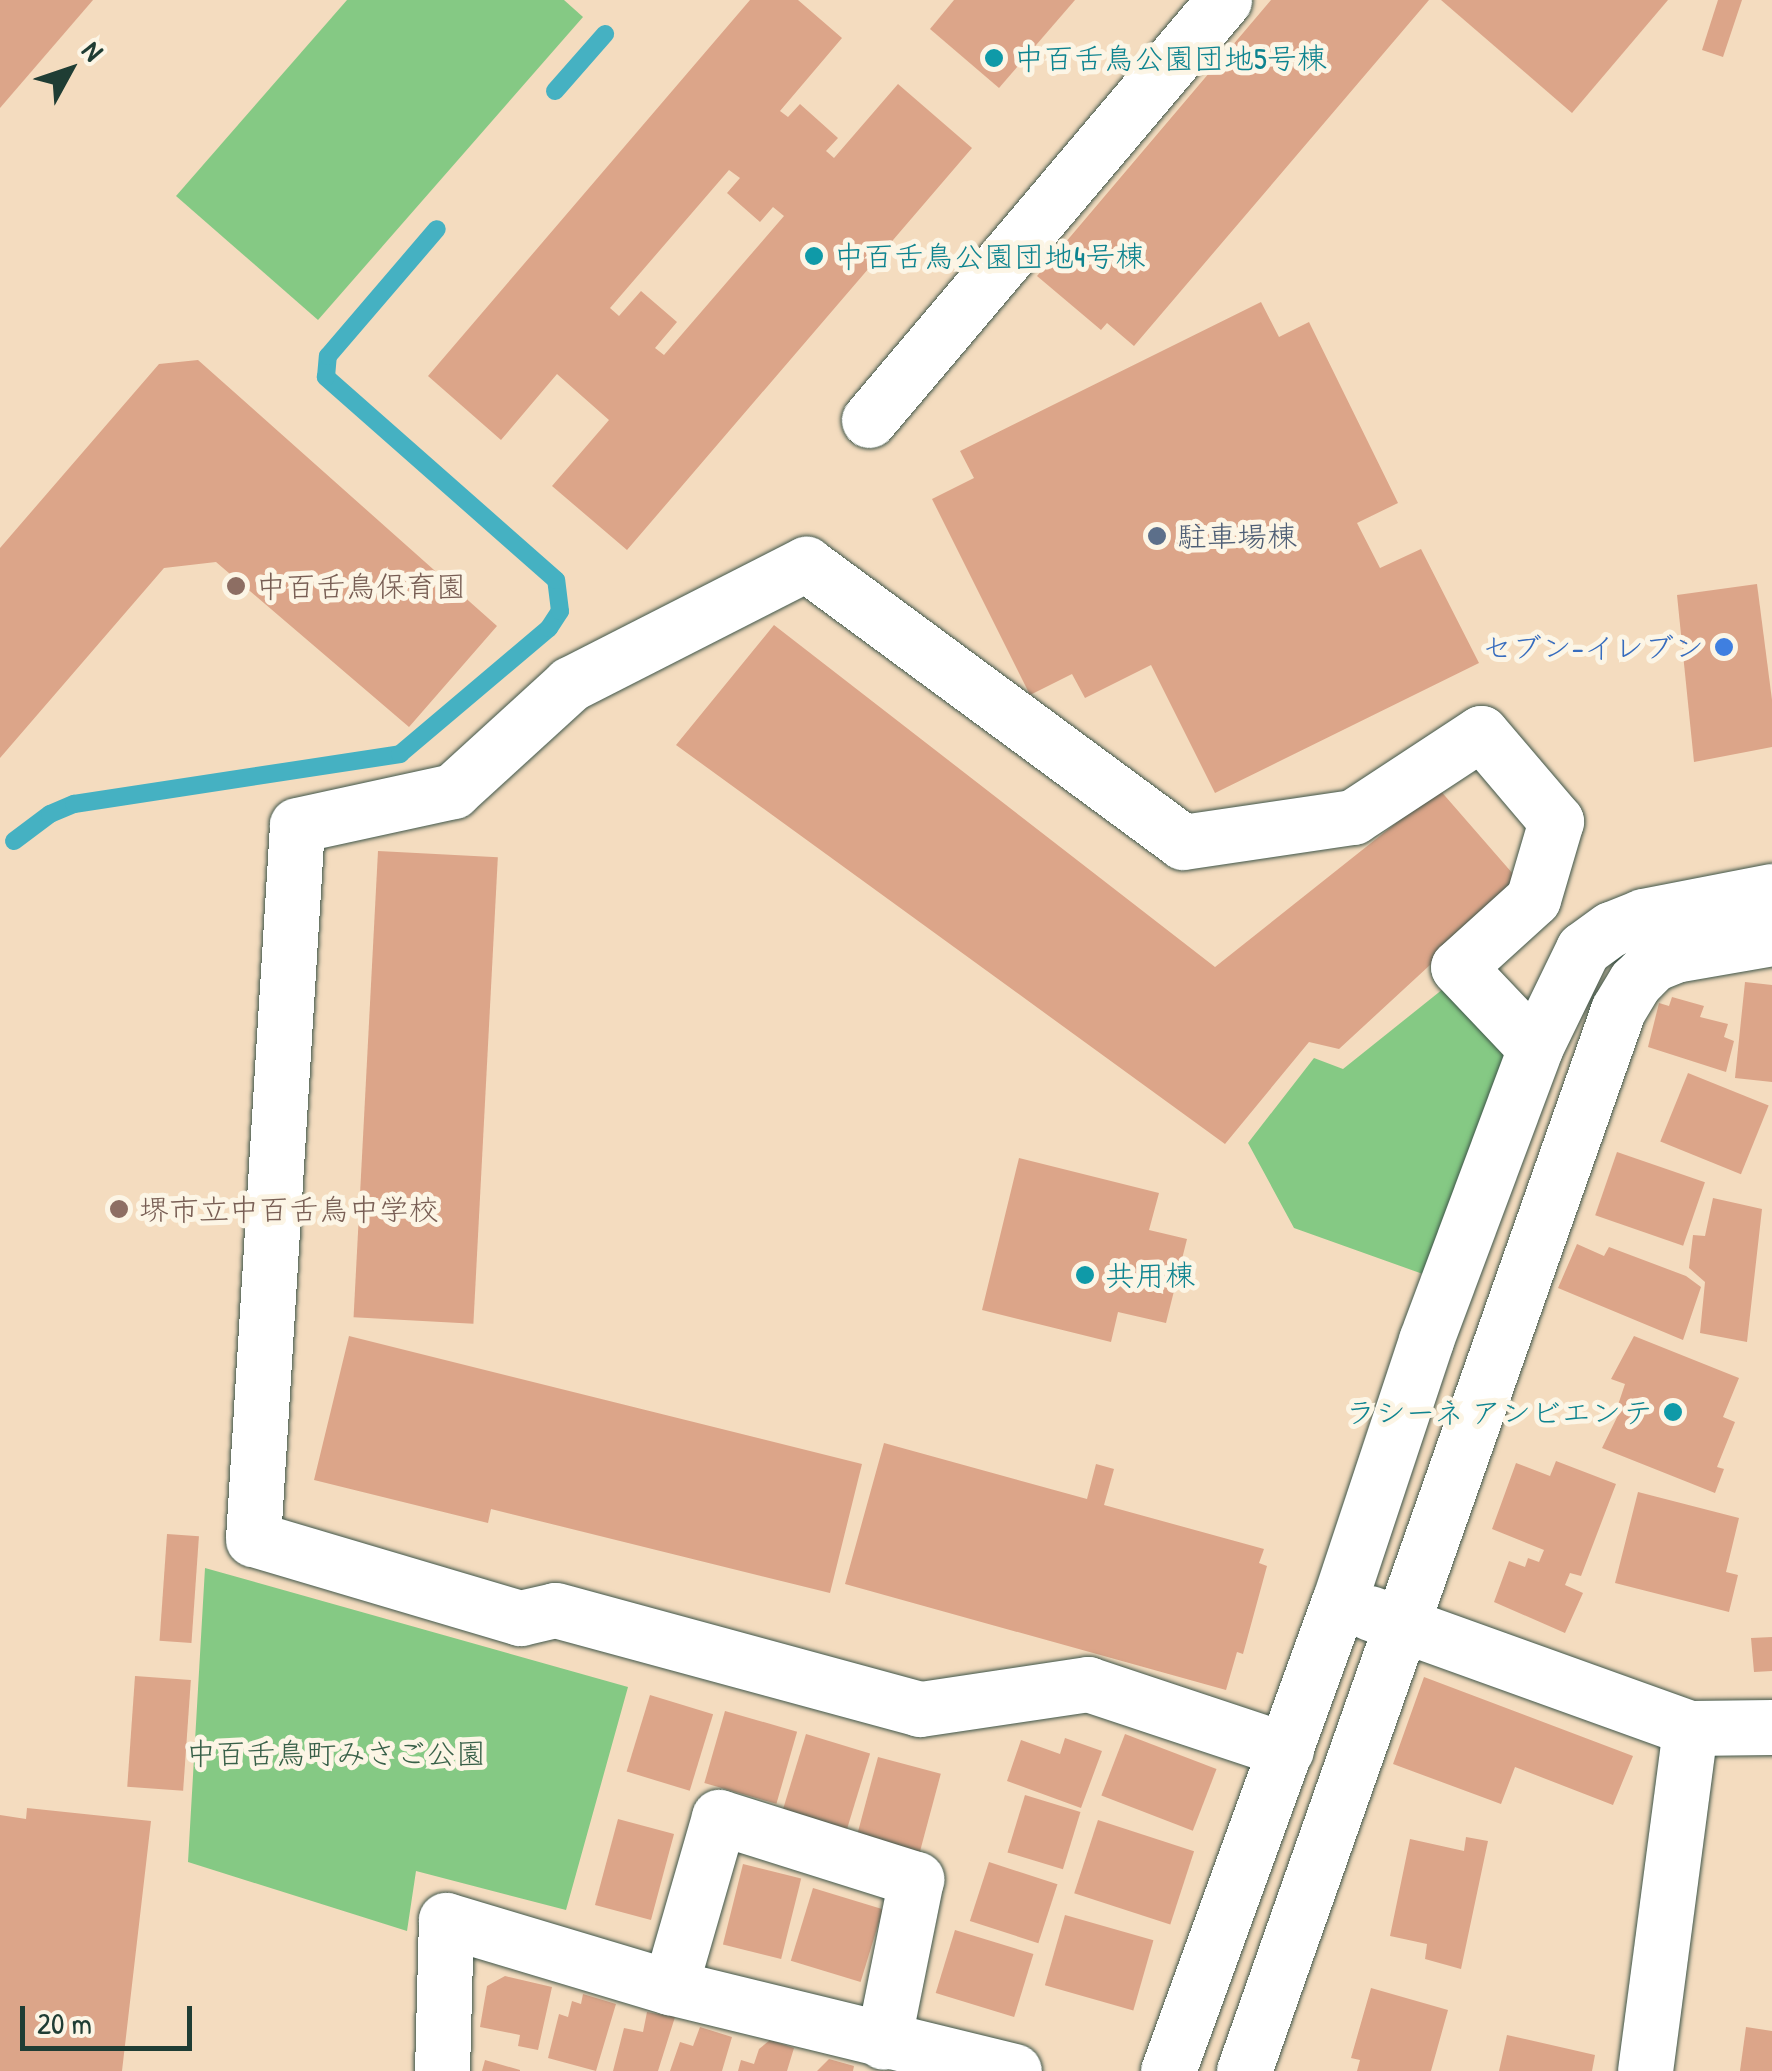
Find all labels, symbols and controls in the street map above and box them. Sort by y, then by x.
north arrow [20,20,120,120]
text: N [74,33,112,69]
place label: 中百舌鳥公園団地5号棟 [1014,40,1327,76]
marker: 中百舌鳥公園団地5号棟 [983,47,1005,69]
place label: 中百舌鳥公園団地4号棟 [834,238,1145,274]
marker: 中百舌鳥公園団地4号棟 [803,245,825,267]
place label: 駐車場棟 [1177,518,1297,554]
marker: 駐車場棟 [1146,525,1168,547]
place label: 中百舌鳥保育園 [256,568,466,604]
marker: 中百舌鳥保育園 [225,575,247,597]
place label: セブン-イレブン [1482,629,1704,665]
marker: セブン-イレブン [1713,636,1735,658]
place label: 堺市立中百舌鳥中学校 [139,1191,439,1227]
marker: 堺市立中百舌鳥中学校 [108,1198,130,1220]
place label: 共用棟 [1105,1257,1195,1293]
marker: 共用棟 [1074,1264,1096,1286]
place label: ラシーネ アンビエンテ [1346,1394,1653,1430]
marker: ラシーネ アンビエンテ [1662,1401,1684,1423]
park label: 中百舌鳥町みさご公園 [186,1735,486,1771]
scale bar [25,1986,198,2048]
text: 20 m [37,2003,92,2043]

